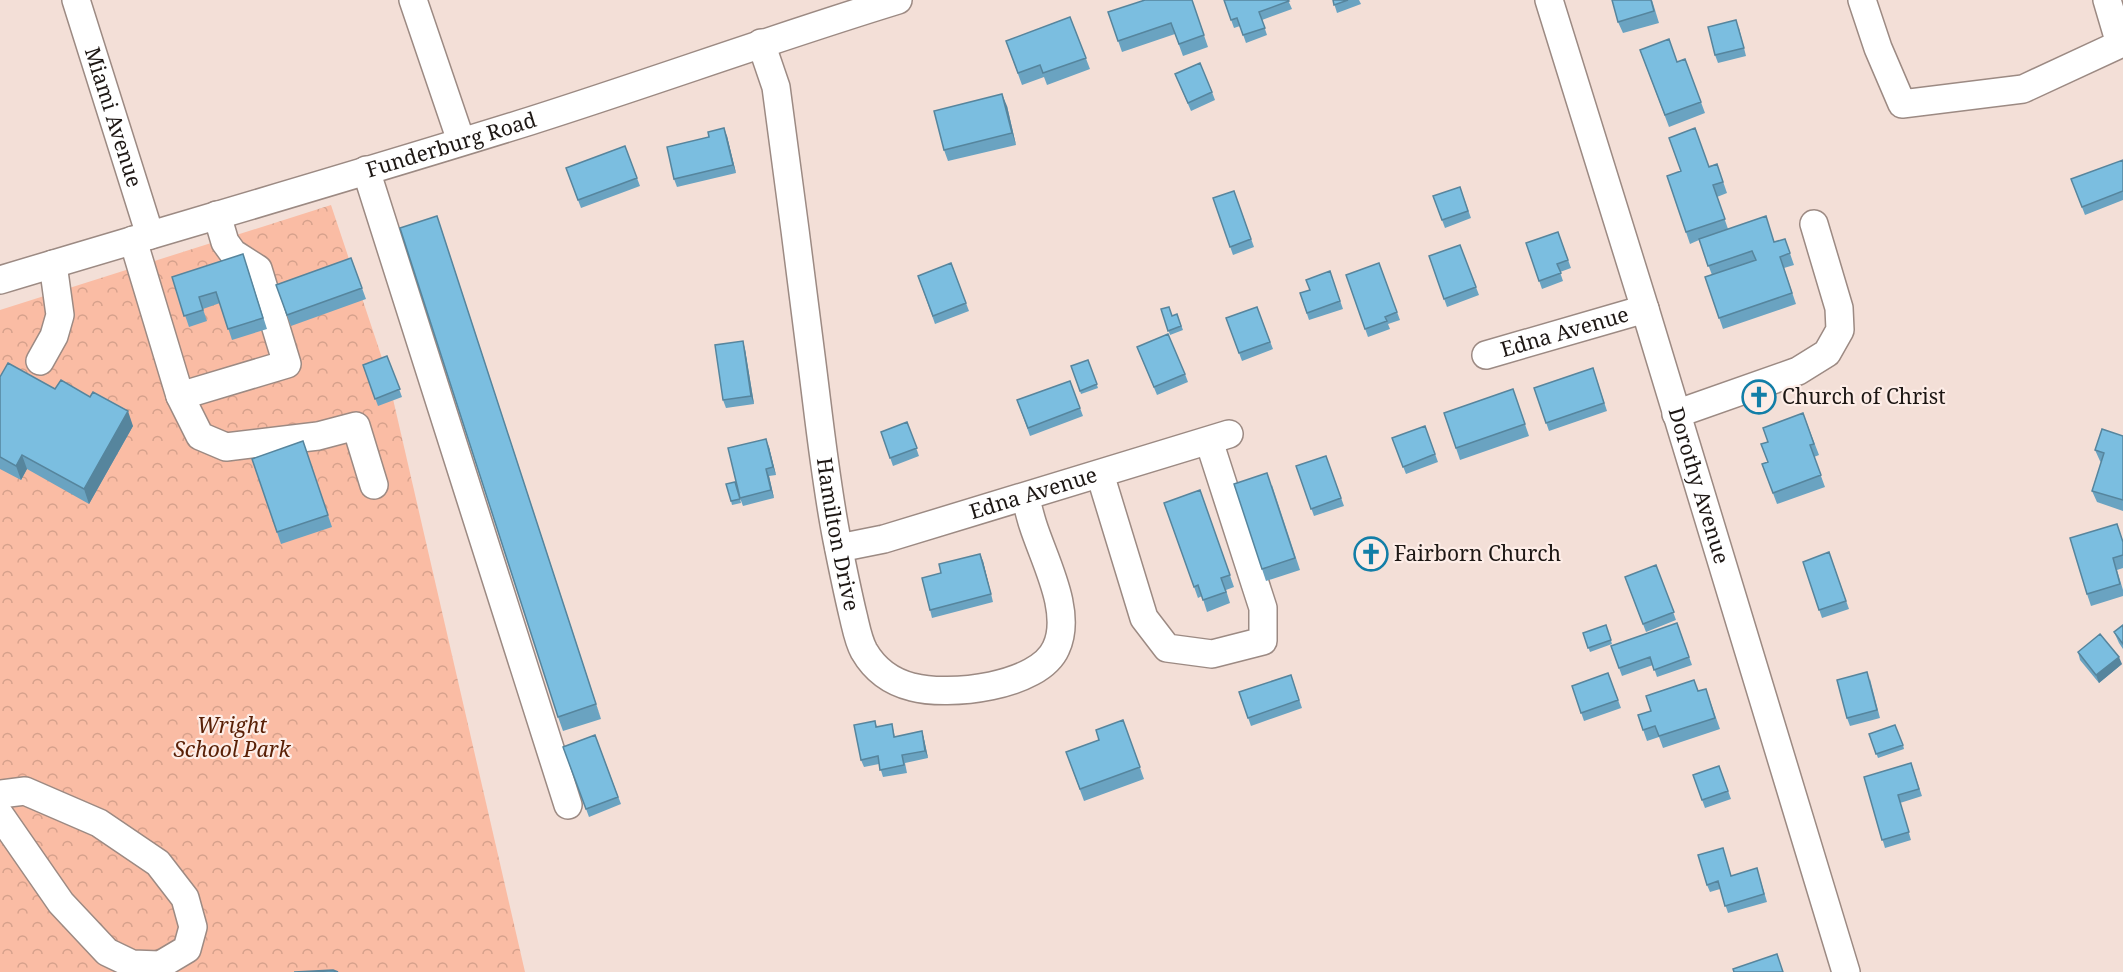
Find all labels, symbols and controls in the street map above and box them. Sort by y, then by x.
street label: Miami Avenue [79,43,149,191]
street label: Funderburg Road [362,105,540,183]
street label: Edna Avenue [1497,299,1632,363]
church icon: Church of Christ [1741,379,1777,415]
place label: Church of Christ [1782,382,1946,410]
street label: Dorothy Avenue [1663,404,1736,567]
street label: Hamilton Drive [811,456,867,613]
street label: Edna Avenue [966,460,1100,525]
church icon: Fairborn Church [1353,536,1389,572]
place label: Fairborn Church [1394,539,1561,567]
park label: Wright School Park [173,711,292,763]

